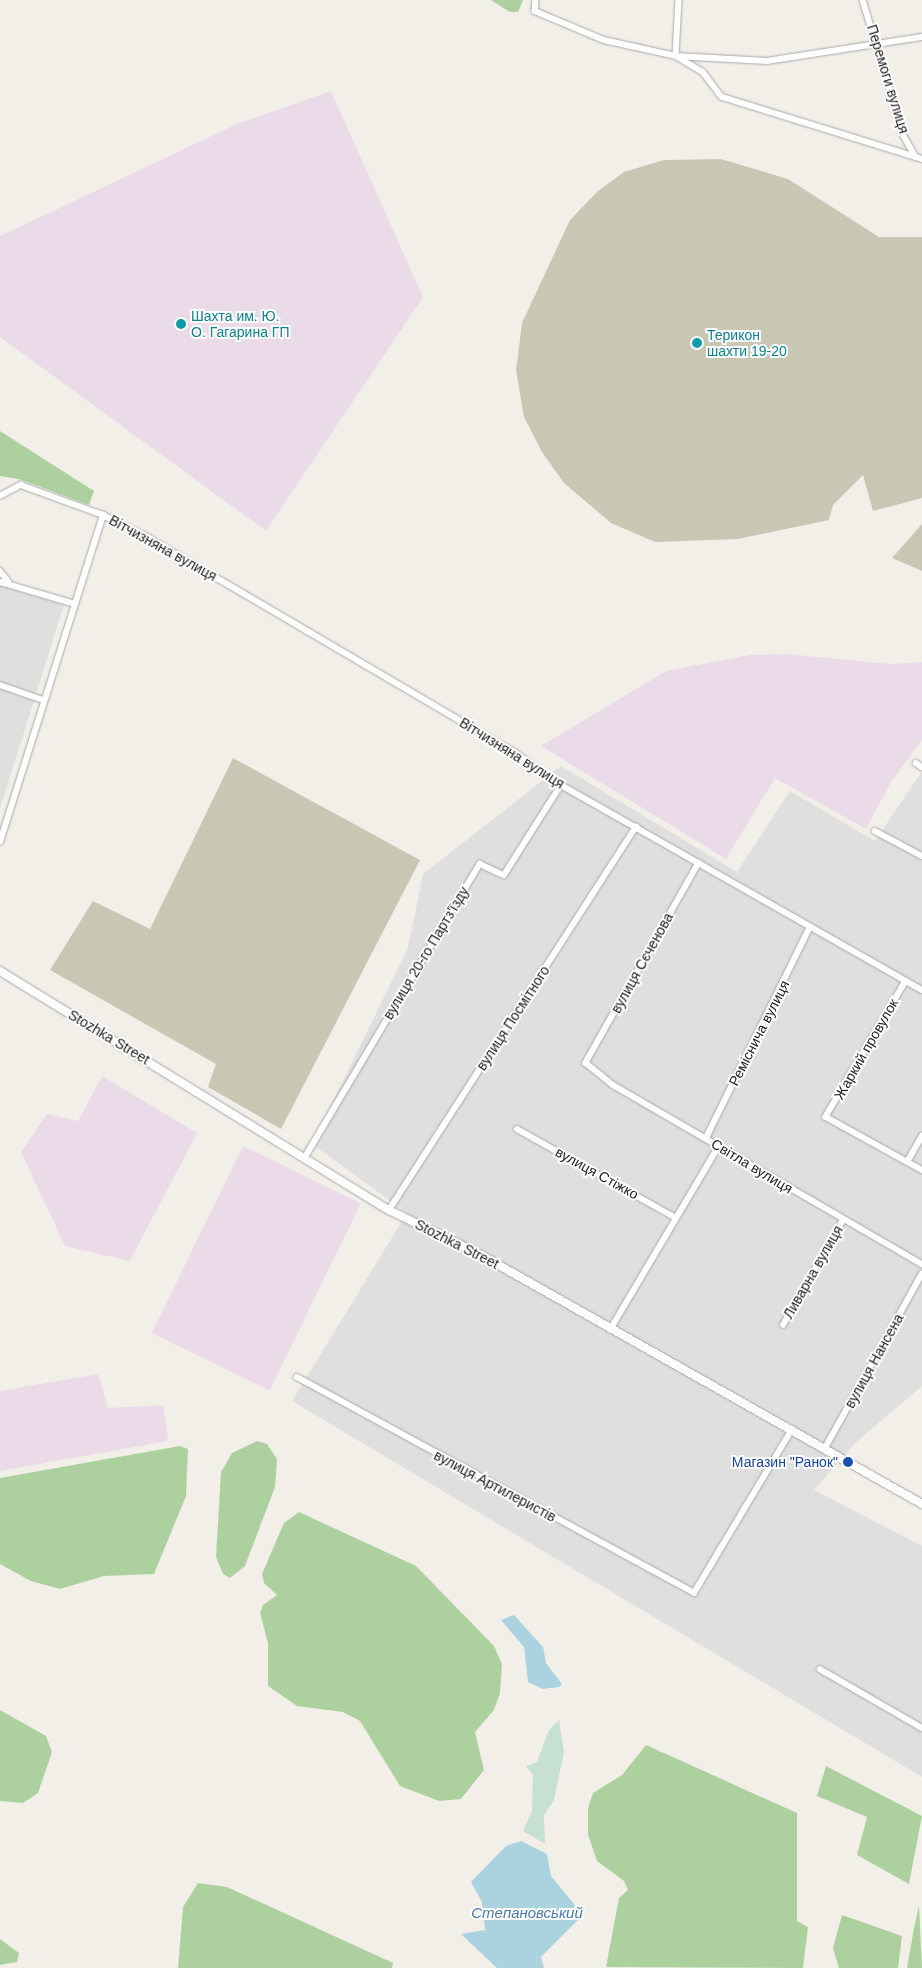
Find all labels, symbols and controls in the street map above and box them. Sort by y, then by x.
street label: Перемоги вулиця [863,22,913,136]
place label: Шахта им. Ю. О. Гагарина ГП [191,308,289,341]
marker: Шахта им. Ю. О. Гагарина ГП [175,318,187,330]
place label: Терикон шахти 19-20 [707,327,787,360]
marker: Терикон шахти 19-20 [691,337,703,349]
street label: Вітчизняна вулиця [106,511,220,585]
street label: Вітчизняна вулиця [456,714,568,792]
street label: вулиця 20-го Партз'їзду [380,884,472,1022]
street label: вулиця Сєченова [607,910,677,1016]
street label: вулиця Посмітного [473,963,553,1073]
street label: Реміснича вулиця [725,977,793,1089]
street label: Жаркий провулок [830,996,902,1102]
street label: Stozhka Street [65,1006,153,1068]
street label: Світла вулиця [708,1135,796,1197]
street label: вулиця Стіжко [553,1143,641,1203]
street label: Stozhka Street [412,1216,502,1272]
street label: Ливарна вулиця [780,1222,846,1322]
street label: вулиця Нансена [841,1311,907,1411]
street label: вулиця Артилеристів [431,1447,559,1525]
place label: Магазин "Ранок" [732,1454,838,1470]
marker: Магазин "Ранок" [842,1456,854,1468]
water label: Степановський [471,1904,583,1922]

